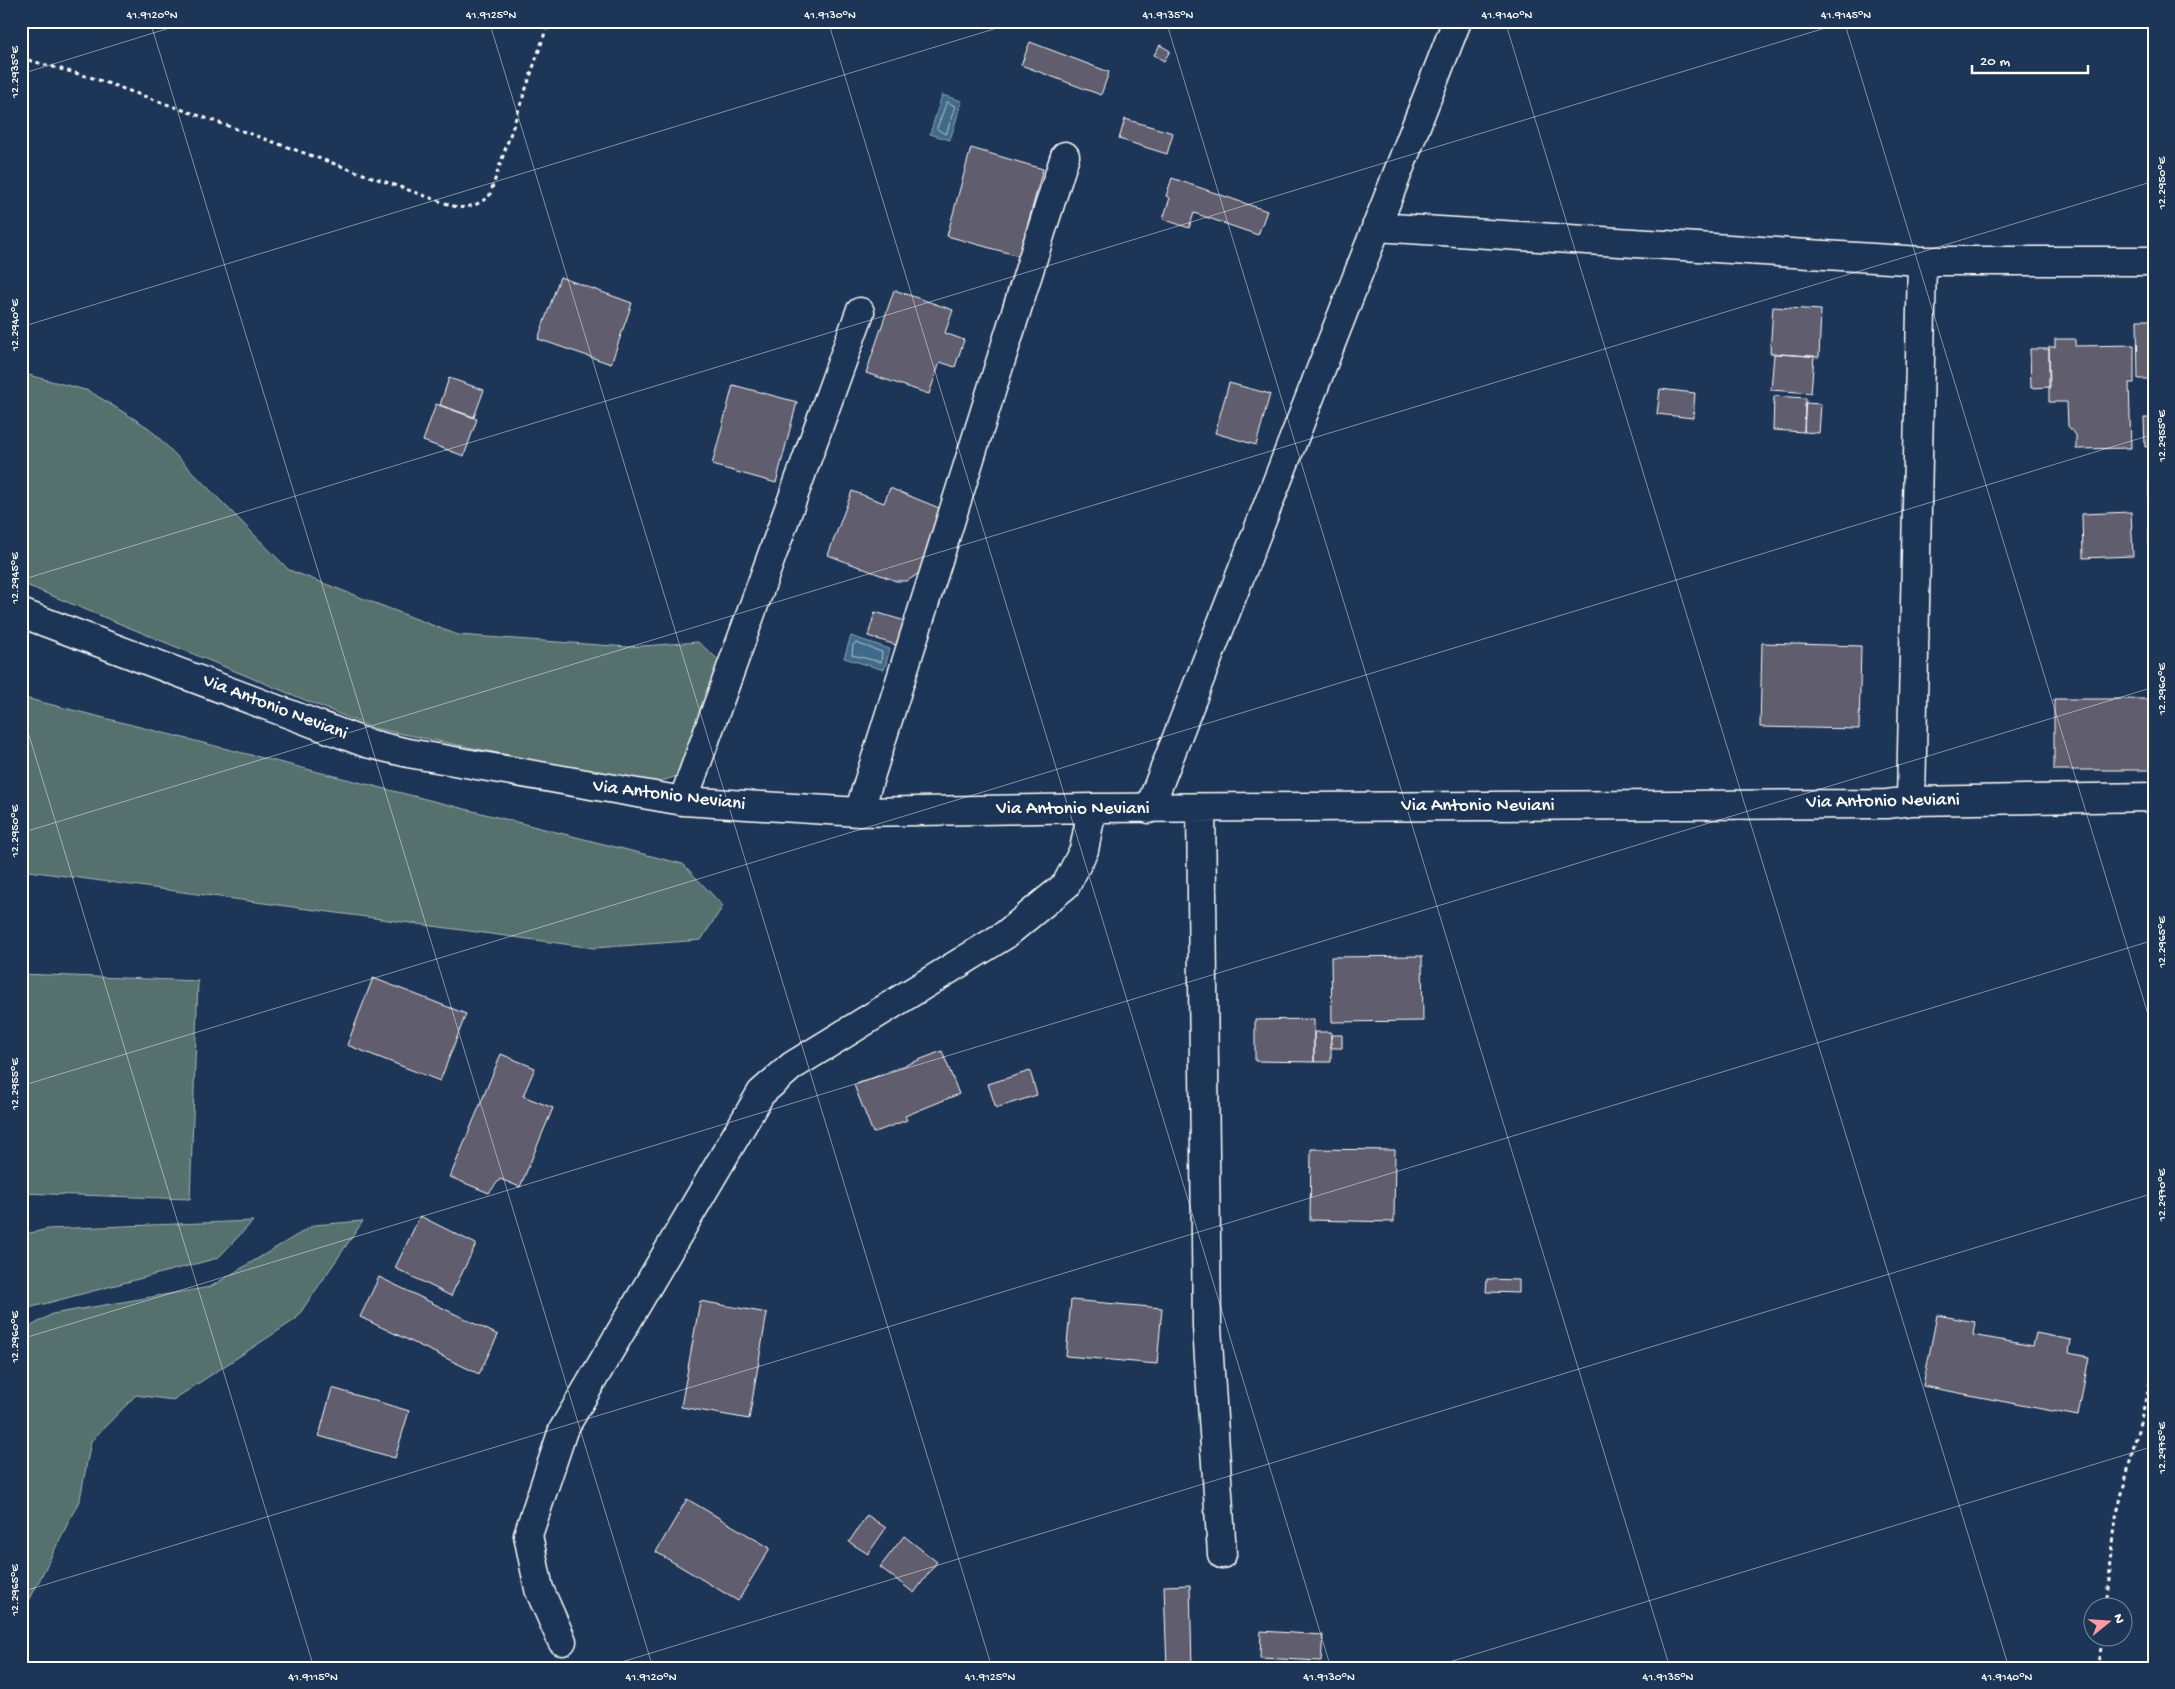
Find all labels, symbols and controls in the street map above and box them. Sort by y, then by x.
text: 41.9120°N [126,9,178,23]
text: 41.9125°N [466,9,516,23]
text: 41.9130°N [804,9,856,23]
text: 41.9135°N [1143,9,1194,23]
text: 41.9140°N [1482,9,1533,23]
text: 41.9145°N [1821,9,1871,23]
scale bar [1972,42,2089,74]
text: 12.2935°E [9,46,23,99]
text: 20 m [1980,53,2010,71]
text: 12.2950°E [2156,156,2170,210]
text: 12.2940°E [9,299,23,352]
text: 12.2955°E [2156,410,2170,463]
text: 12.2945°E [9,552,23,605]
text: 12.2960°E [2156,662,2170,716]
street label: Via Antonio Neviani [198,669,351,746]
street label: Via Antonio Neviani [590,775,747,817]
street label: Via Antonio Neviani [1805,789,1960,815]
street label: Via Antonio Neviani [1400,795,1555,818]
street label: Via Antonio Neviani [995,798,1150,821]
text: 12.2950°E [9,804,23,858]
text: 12.2965°E [2156,916,2170,969]
text: 12.2955°E [9,1058,23,1111]
text: 12.2970°E [2156,1168,2170,1222]
text: 12.2960°E [9,1310,23,1364]
text: 12.2975°E [2156,1422,2170,1475]
text: 12.2965°E [9,1564,23,1617]
north arrow [2082,1596,2132,1646]
text: N [2109,1612,2128,1626]
text: 41.9115°N [288,1671,338,1685]
text: 41.9120°N [625,1671,677,1685]
text: 41.9125°N [965,1671,1015,1685]
text: 41.9130°N [1303,1671,1355,1685]
text: 41.9135°N [1643,1671,1694,1685]
text: 41.9140°N [1982,1671,2033,1685]

